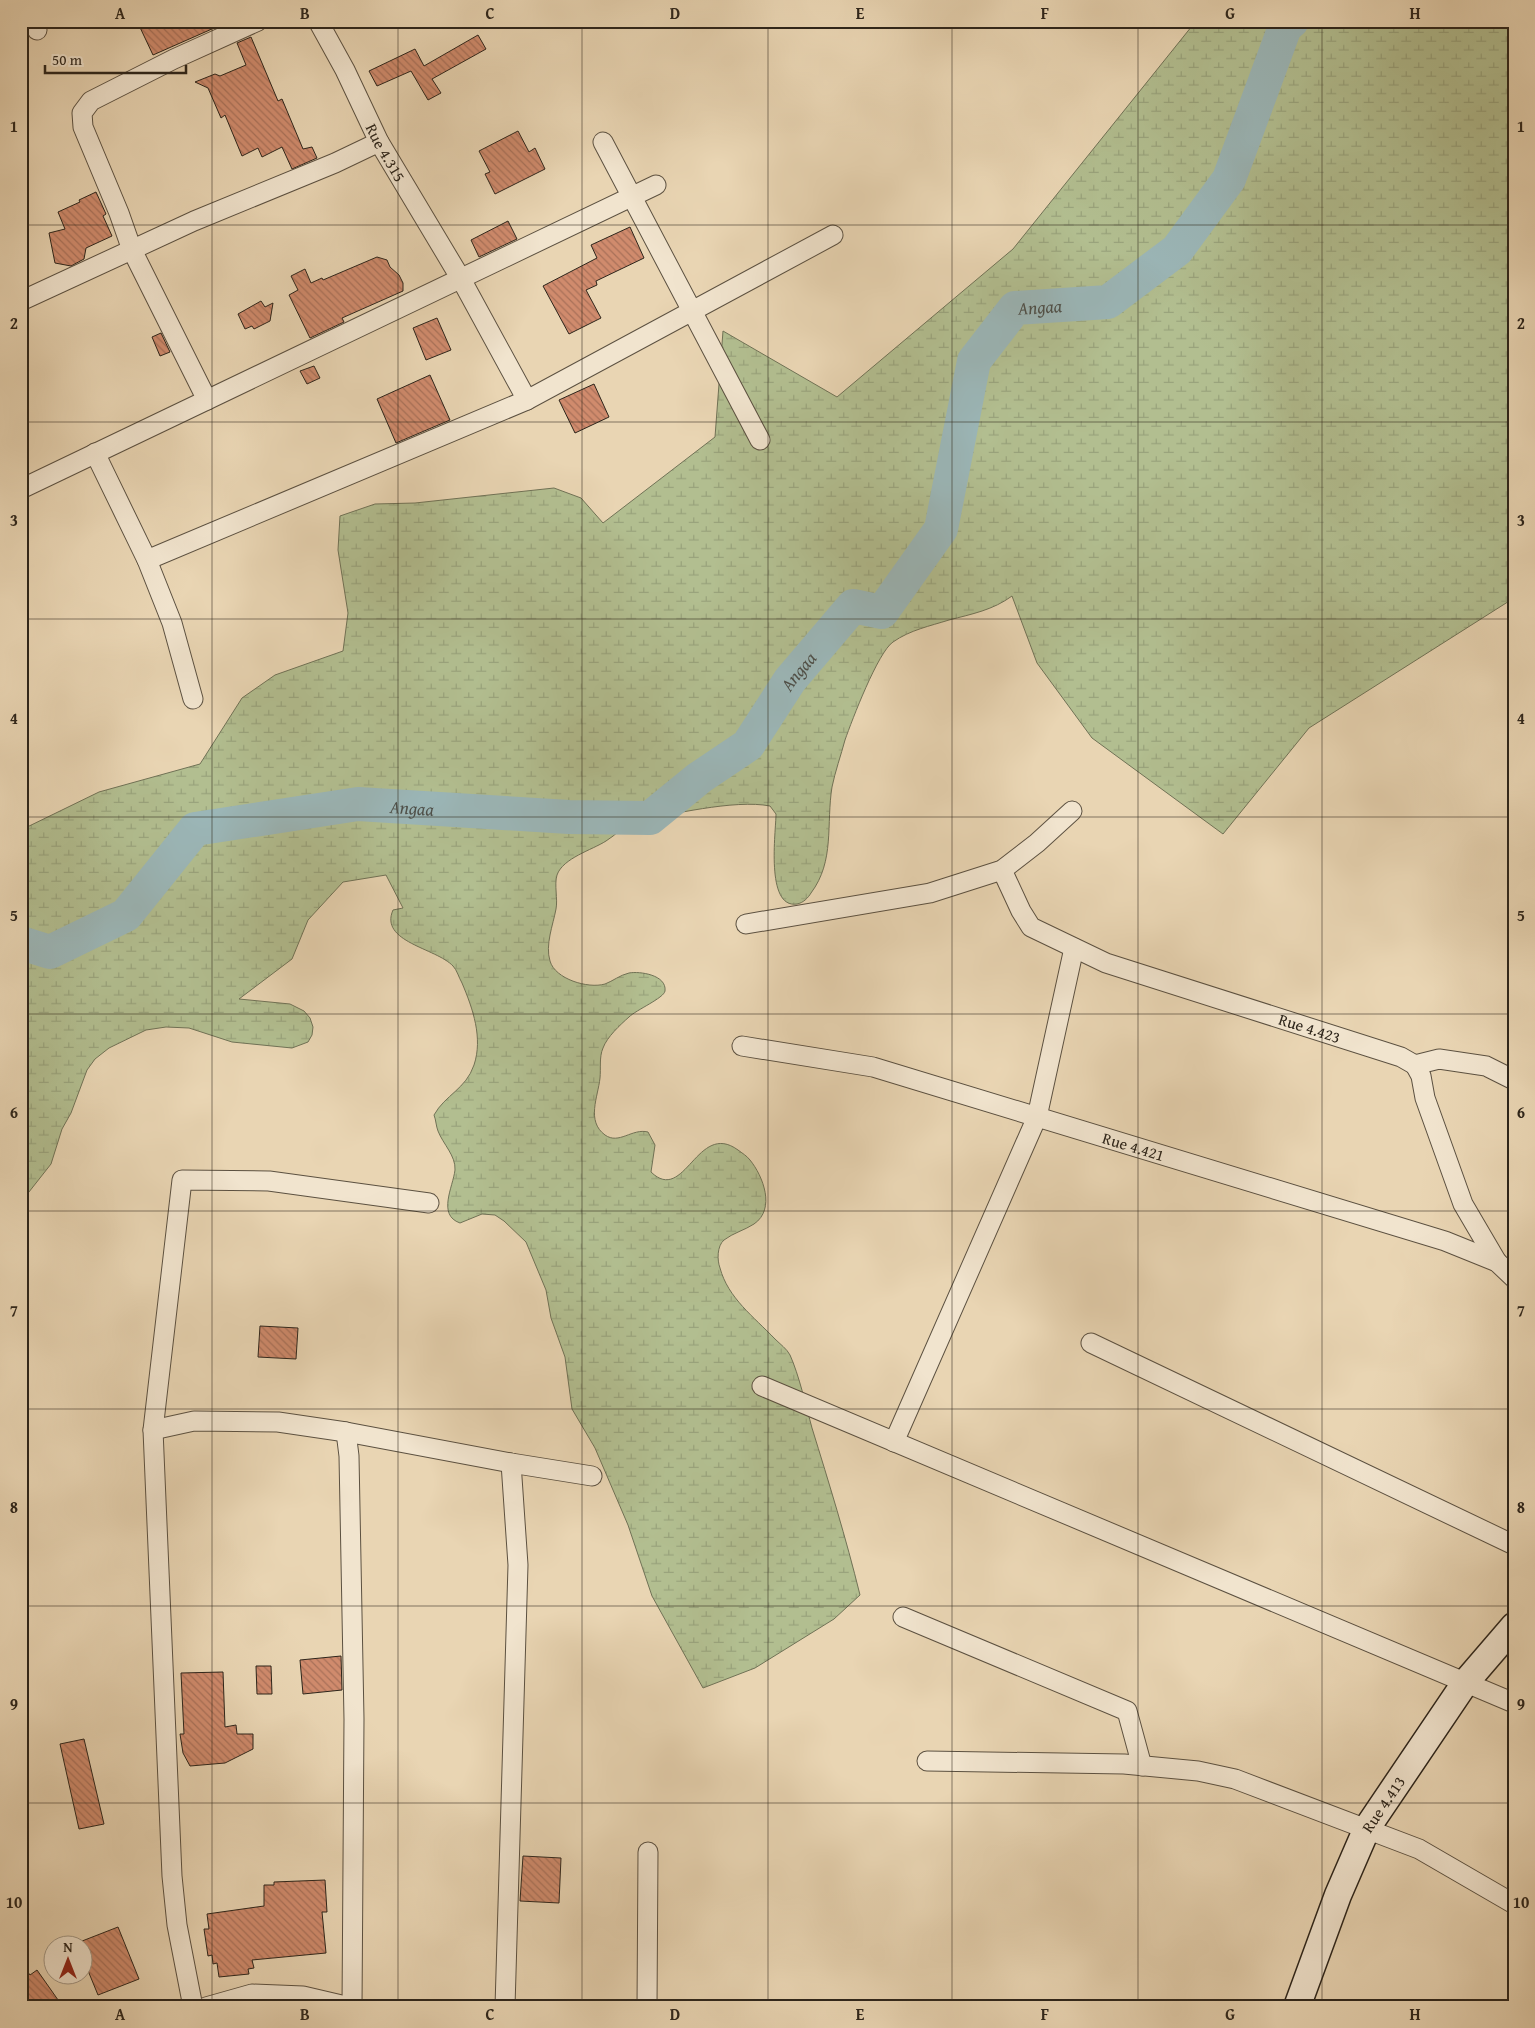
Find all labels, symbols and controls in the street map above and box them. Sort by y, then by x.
text: A [115,1,126,25]
text: B [300,1,310,25]
text: C [485,1,495,25]
text: D [670,1,680,25]
text: E [856,1,865,25]
text: F [1041,1,1049,25]
text: G [1225,1,1235,25]
text: H [1409,1,1421,25]
scale bar [45,42,186,74]
text: 50 m [52,49,83,70]
text: 1 [10,114,18,138]
text: 1 [1517,114,1525,138]
street label: Rue 4.315 [360,119,412,186]
water label: Angaa [1016,291,1063,321]
text: 2 [10,311,18,335]
text: 2 [1517,311,1525,335]
text: 3 [10,508,18,532]
text: 3 [1517,508,1525,532]
water label: Angaa [773,645,823,697]
text: 4 [10,706,18,730]
text: 4 [1517,706,1525,730]
water label: Angaa [388,792,435,822]
text: 5 [10,903,18,927]
text: 5 [1517,903,1525,927]
street label: Rue 4.423 [1276,1007,1344,1049]
text: 6 [10,1100,18,1124]
text: 6 [1517,1100,1525,1124]
street label: Rue 4.421 [1100,1126,1167,1167]
text: 7 [10,1298,18,1322]
text: 7 [1517,1298,1525,1322]
text: 8 [10,1495,18,1519]
text: 8 [1517,1495,1525,1519]
text: 9 [10,1692,18,1716]
text: 9 [1517,1692,1525,1716]
street label: Rue 4.413 [1355,1771,1411,1837]
text: 10 [6,1890,22,1914]
text: 10 [1513,1890,1529,1914]
north arrow [42,1936,92,1986]
text: N [63,1937,73,1957]
text: A [115,2002,126,2026]
text: B [300,2002,310,2026]
text: C [485,2002,495,2026]
text: D [670,2002,680,2026]
text: E [856,2002,865,2026]
text: F [1041,2002,1049,2026]
text: G [1225,2002,1235,2026]
text: H [1409,2002,1421,2026]

